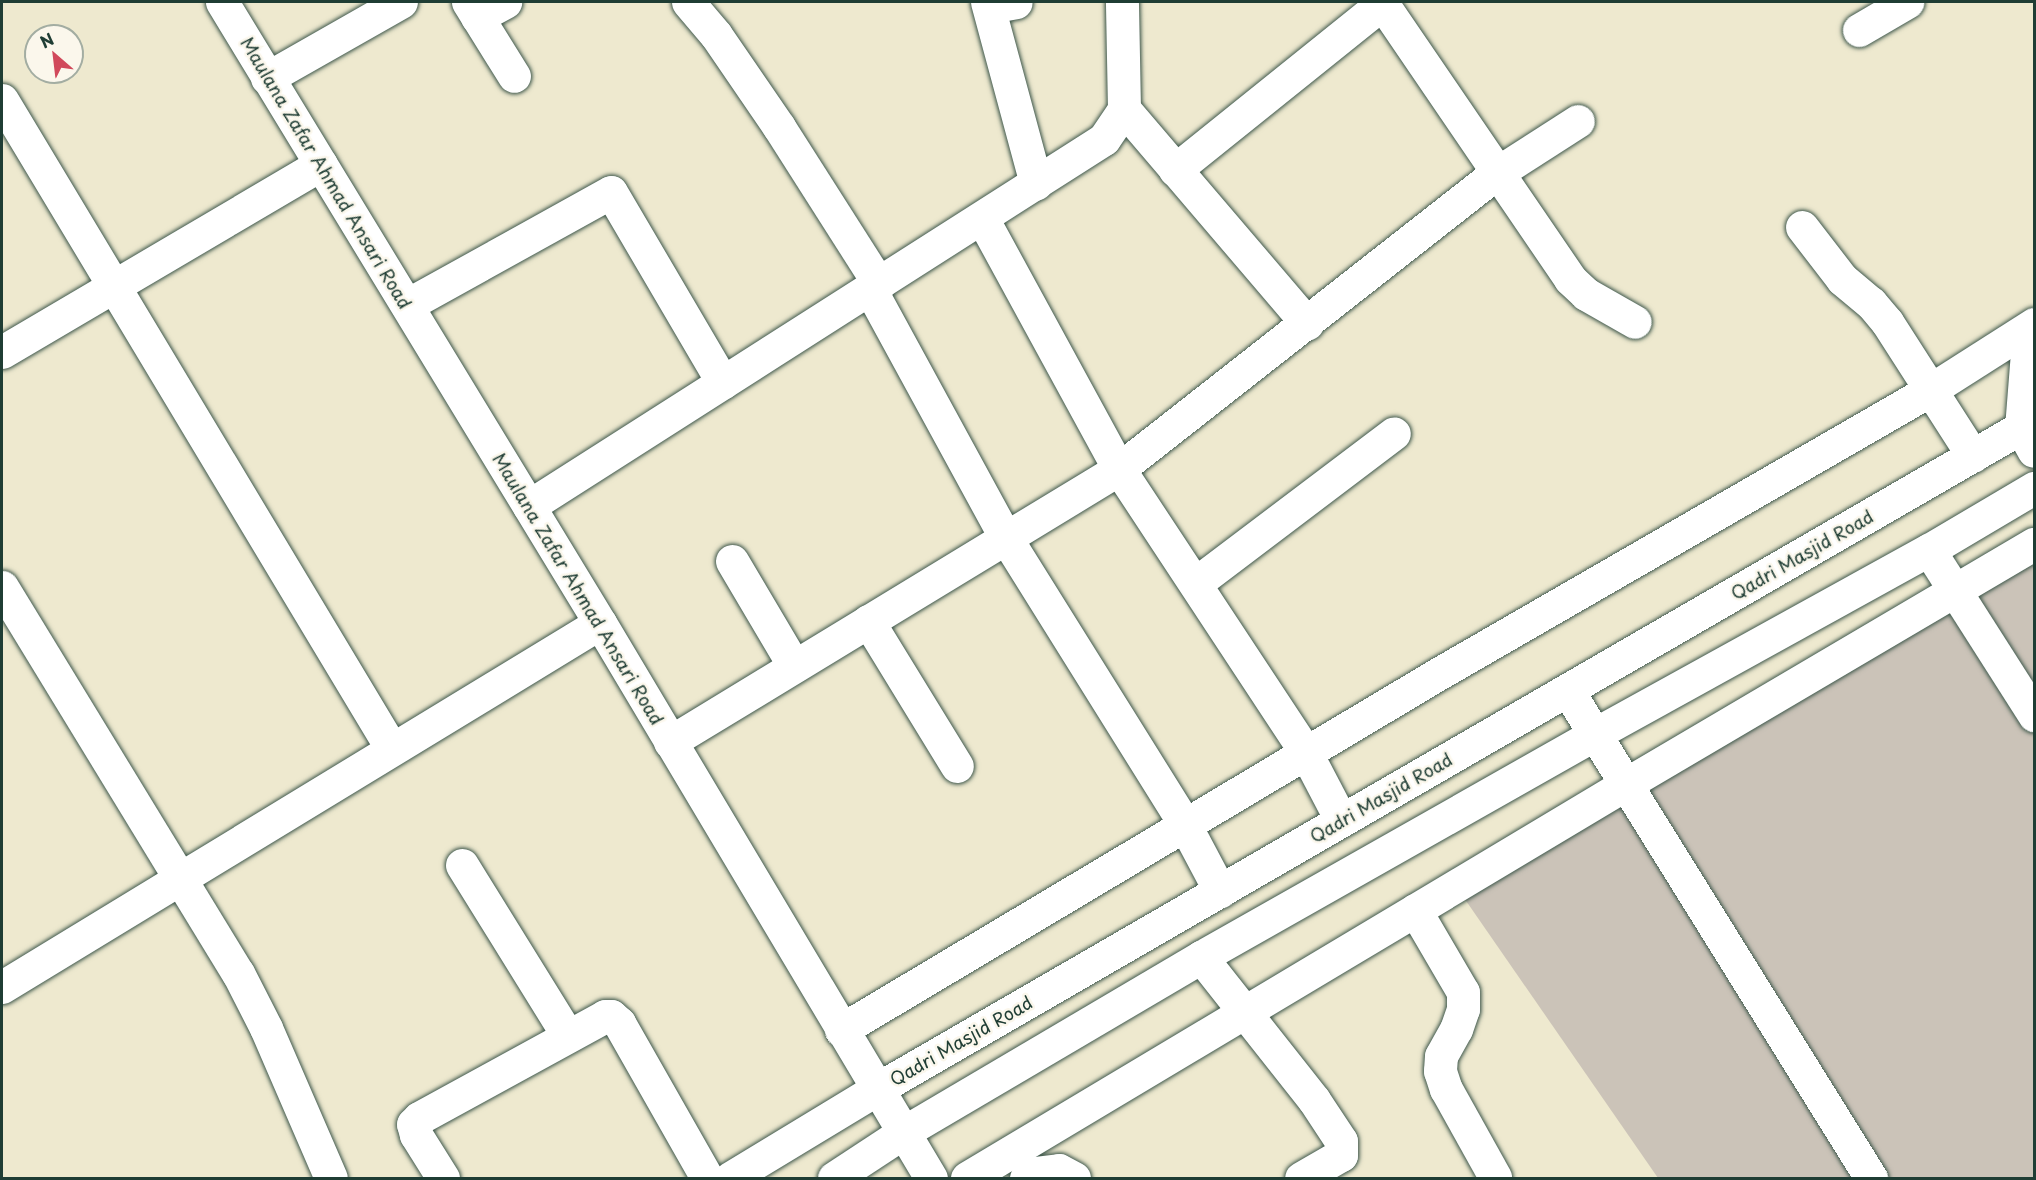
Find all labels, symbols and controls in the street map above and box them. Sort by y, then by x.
north arrow [24,24,84,84]
text: N [35,26,58,53]
street label: Maulana Zafar Ahmad Ansari Road [236,34,416,312]
street label: Maulana Zafar Ahmad Ansari Road [488,450,668,728]
street label: Qadri Masjid Road [1727,505,1877,605]
street label: Qadri Masjid Road [1306,748,1456,848]
street label: Qadri Masjid Road [886,991,1036,1091]

